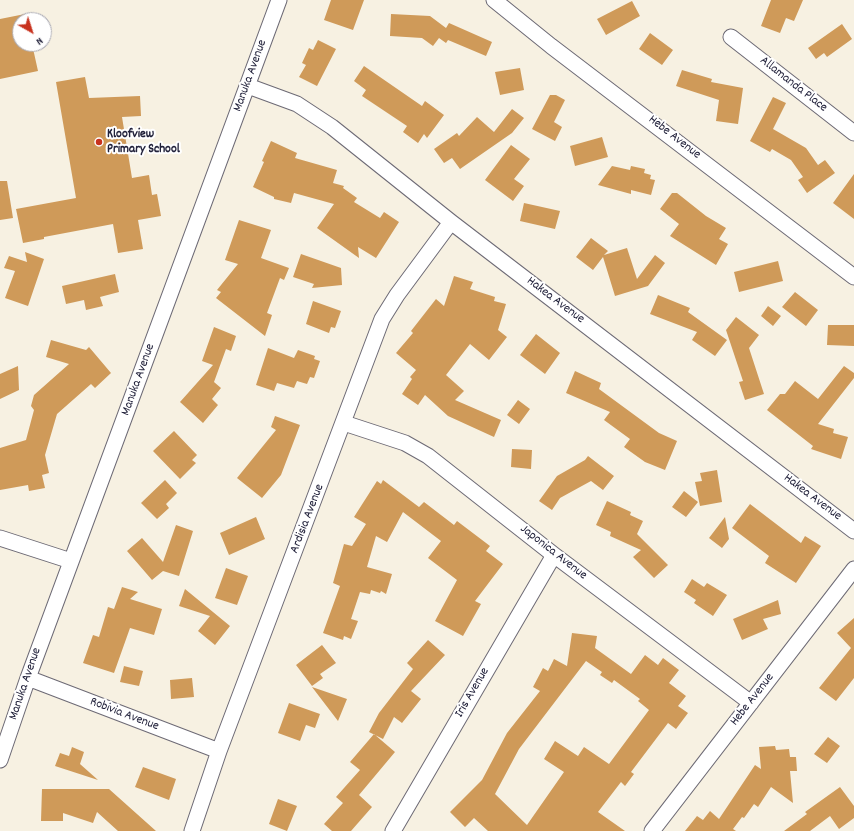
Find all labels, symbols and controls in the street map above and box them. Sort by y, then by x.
north arrow [12,12,52,52]
text: N [32,33,46,48]
street label: Manuka Avenue [231,38,271,114]
street label: Allamanda Place [756,54,830,116]
street label: Hebe Avenue [645,113,703,163]
place label: Kloofview Primary School [107,127,180,158]
marker: Kloofview Primary School [94,137,104,147]
street label: Hakea Avenue [523,274,587,328]
street label: Manuka Avenue [119,342,159,418]
street label: Hakea Avenue [780,471,844,525]
street label: Ardisia Avenue [288,482,328,556]
street label: Japonica Avenue [516,522,590,584]
street label: Manuka Avenue [6,646,46,722]
street label: Iris Avenue [452,665,494,721]
street label: Hebe Avenue [728,671,778,729]
street label: Robivia Avenue [87,695,161,735]

